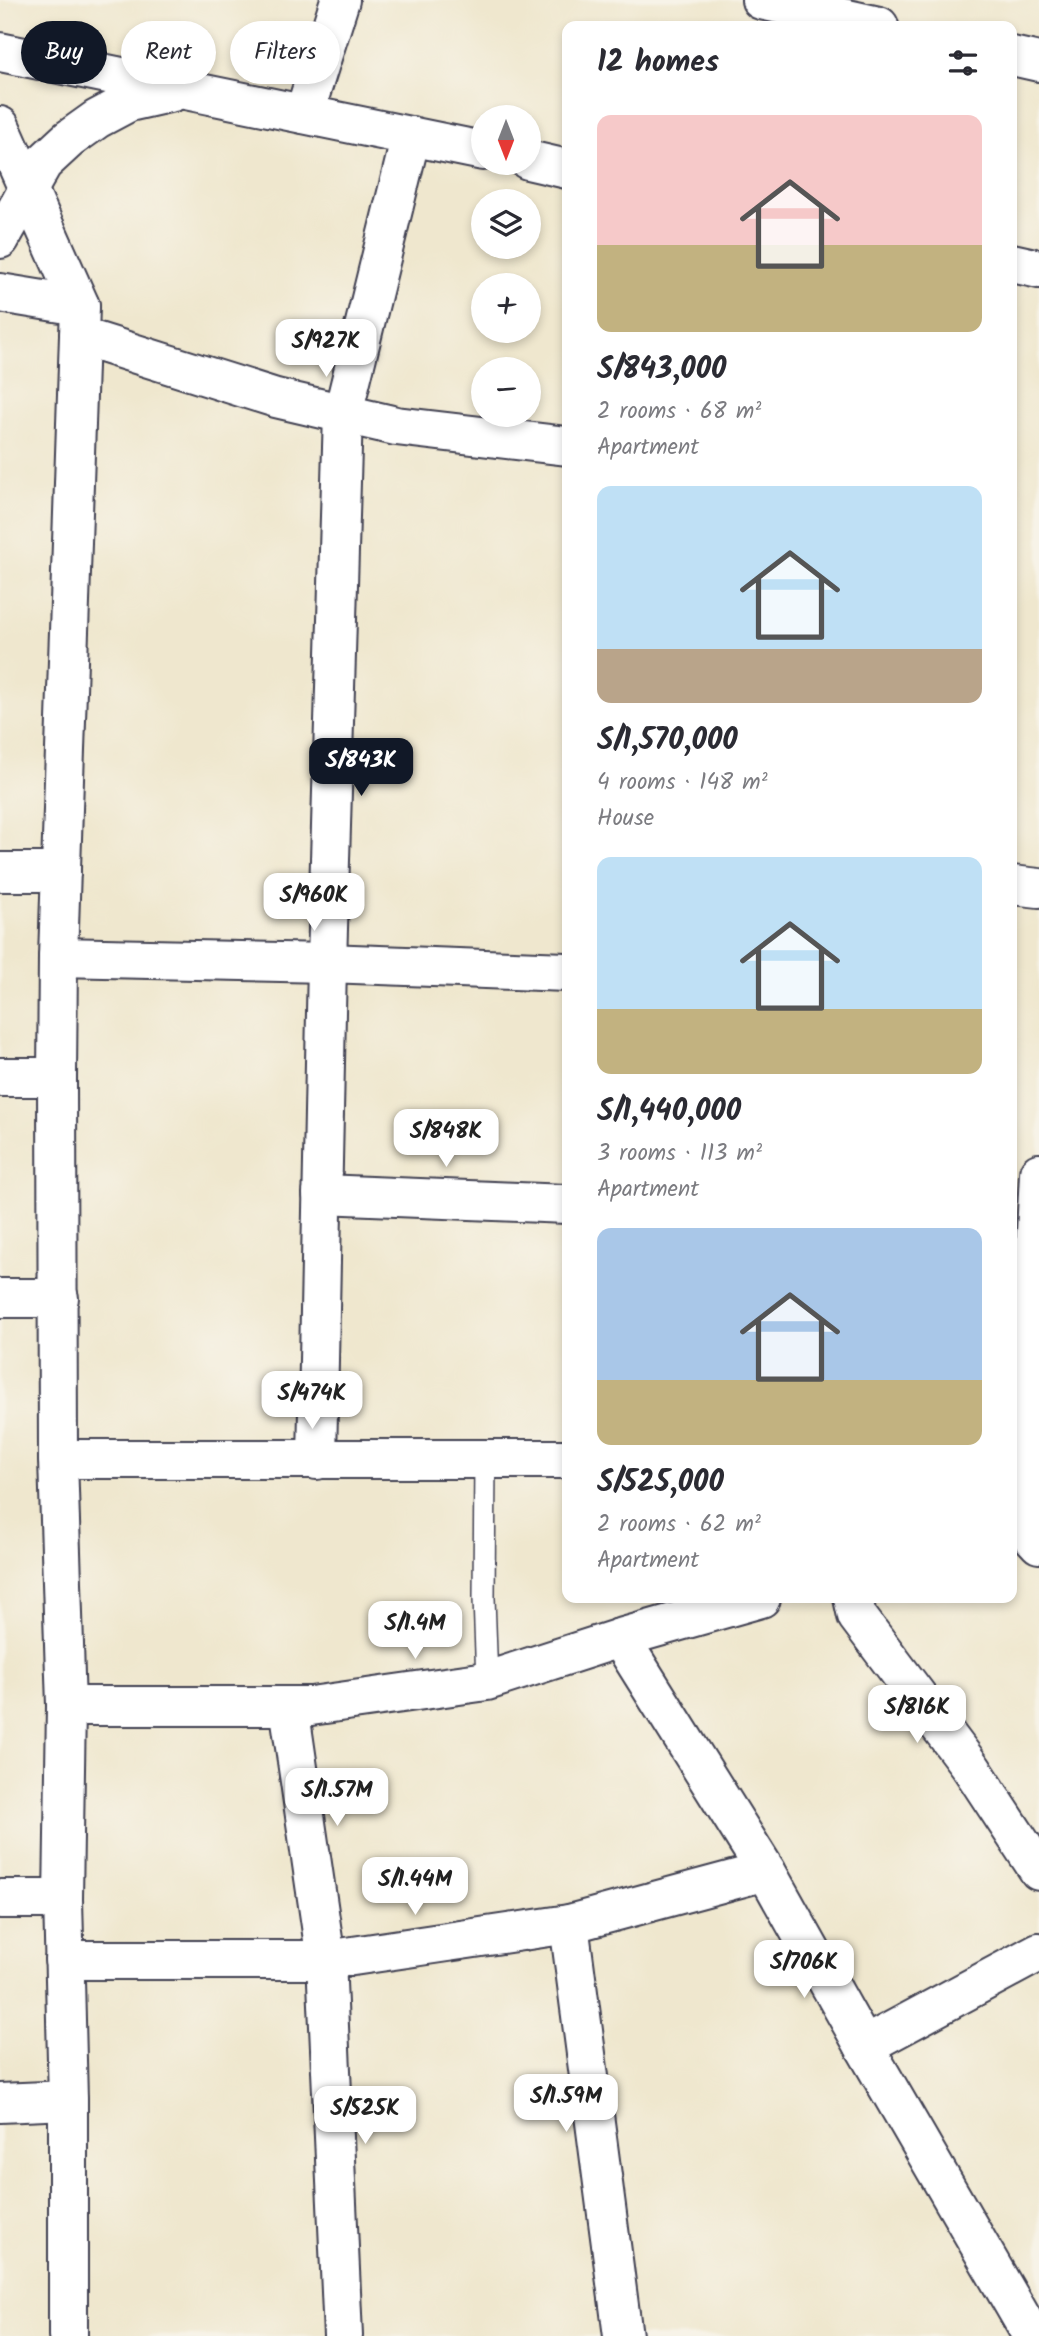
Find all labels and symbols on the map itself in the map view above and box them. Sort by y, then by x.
north arrow [471,105,541,175]
pin: S/927K [269,320,383,379]
pin: S/843K [304,738,418,798]
pin: S/960K [257,874,371,933]
pin: S/848K [389,1110,503,1169]
pin: S/474K [255,1372,369,1431]
pin: S/1.4M [358,1602,472,1661]
pin: S/816K [860,1686,974,1745]
pin: S/1.57M [272,1769,402,1828]
pin: S/1.44M [350,1857,480,1917]
pin: S/706K [747,1940,861,2000]
pin: S/1.59M [501,2074,631,2134]
pin: S/525K [308,2086,422,2146]

